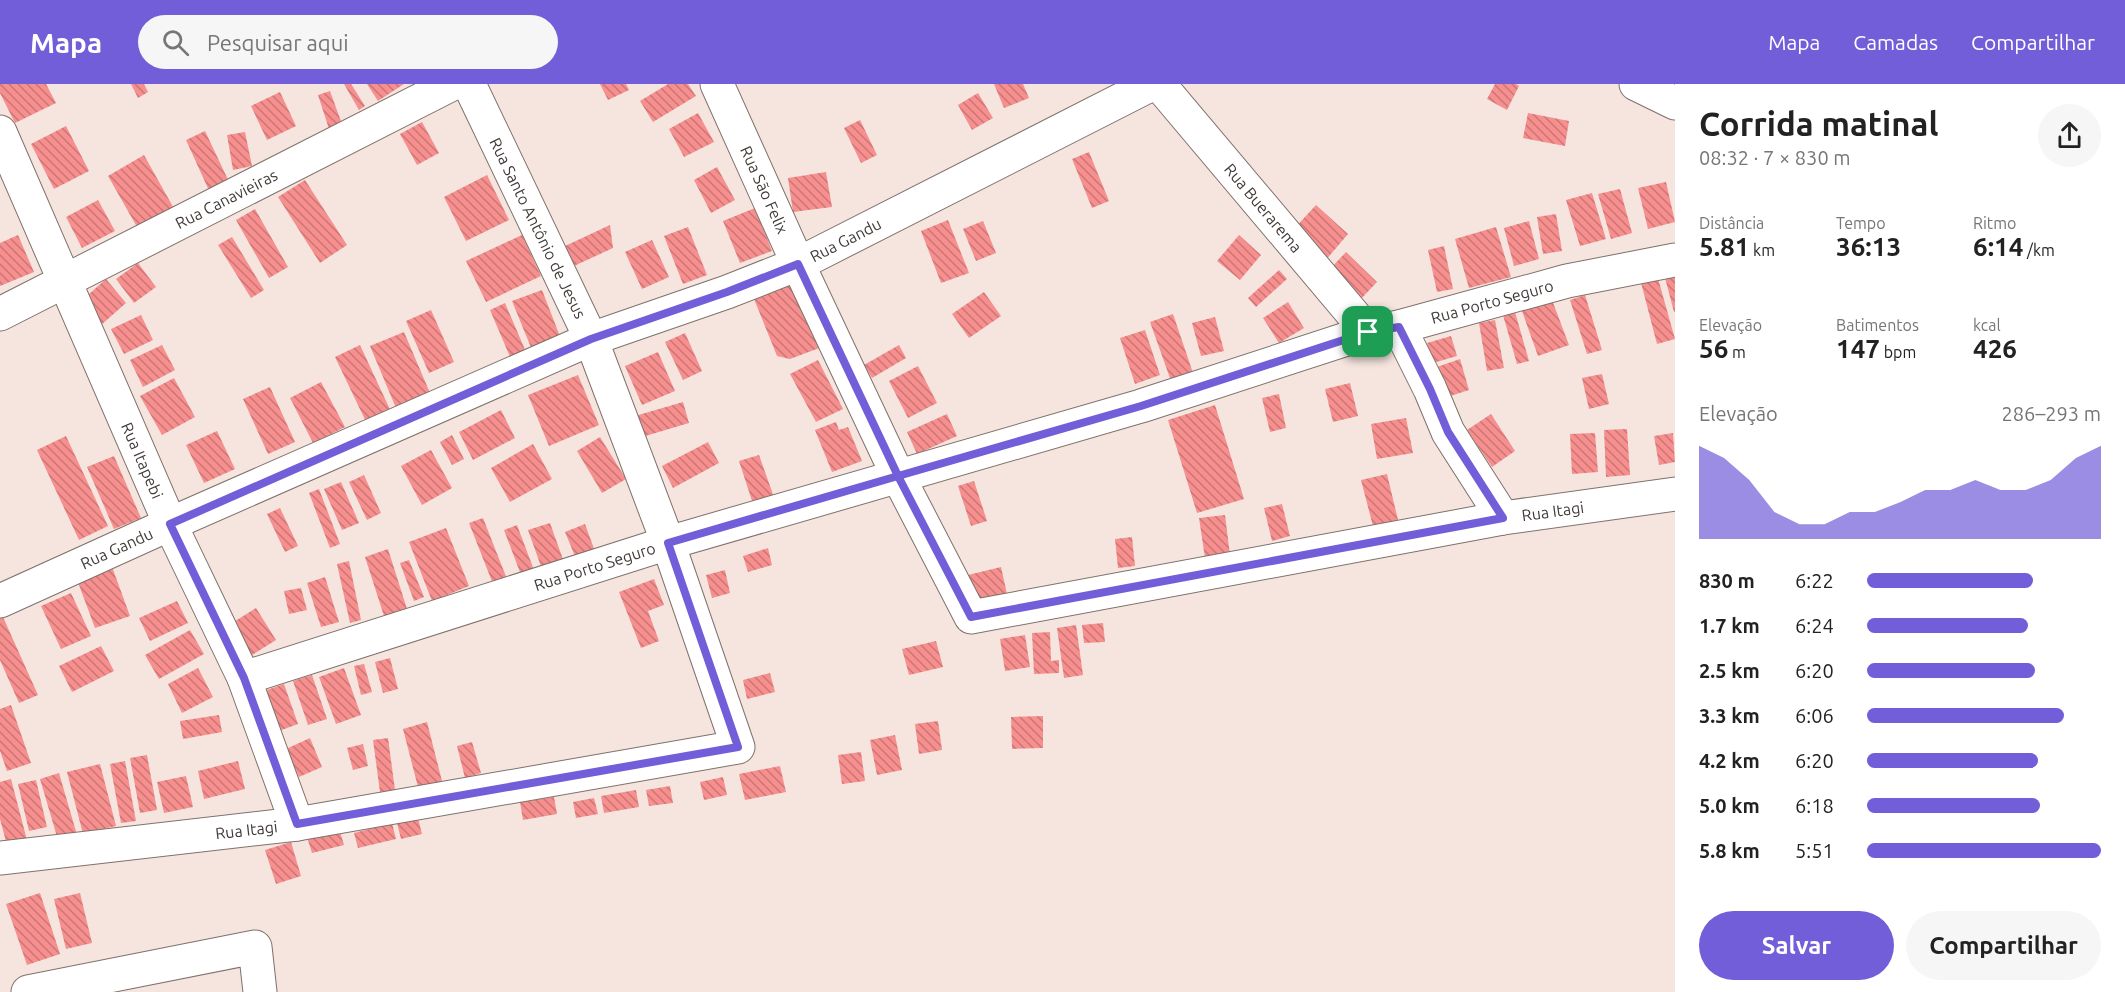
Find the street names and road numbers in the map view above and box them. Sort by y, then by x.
street label: Rua Santo Antônio de Jesus [486,135,590,321]
street label: Rua São Felix [737,143,792,236]
street label: Rua Buerarema [1221,160,1306,256]
street label: Rua Canavieiras [172,165,280,232]
street label: Rua Gandu [807,214,884,265]
street label: Rua Porto Seguro [1429,276,1555,327]
street label: Rua Itapebi [118,420,167,501]
street label: Rua Itagi [1521,498,1585,524]
street label: Rua Gandu [78,524,156,572]
street label: Rua Porto Seguro [532,539,658,594]
street label: Rua Itagi [214,817,279,842]

